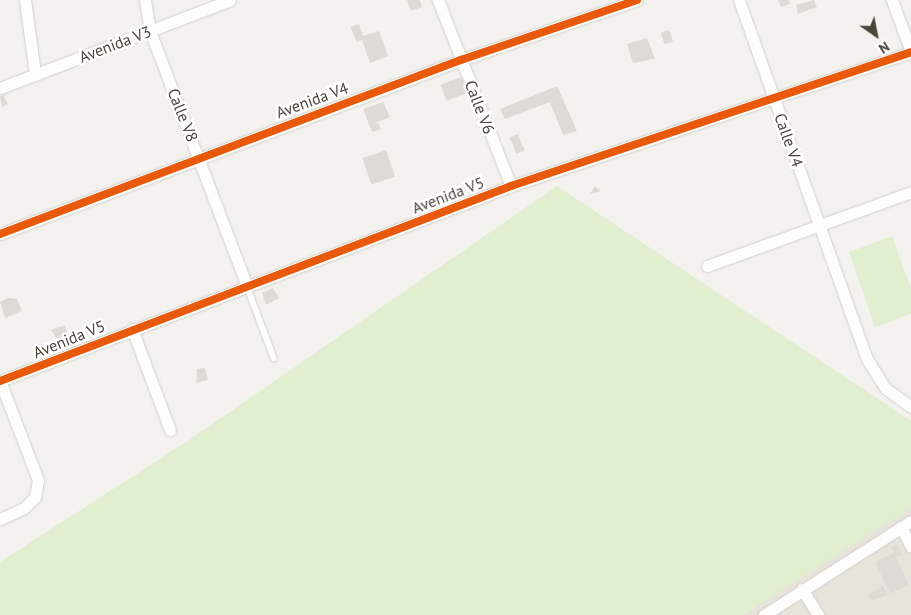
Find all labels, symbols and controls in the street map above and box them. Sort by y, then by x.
north arrow [851,10,901,60]
street label: Avenida V3 [76,21,154,67]
text: N [875,38,893,58]
street label: Calle V6 [461,77,499,137]
street label: Avenida V4 [273,78,351,122]
street label: Calle V8 [164,85,202,145]
street label: Calle V4 [770,110,808,170]
street label: Avenida V5 [409,172,487,218]
street label: Avenida V5 [30,316,108,362]

